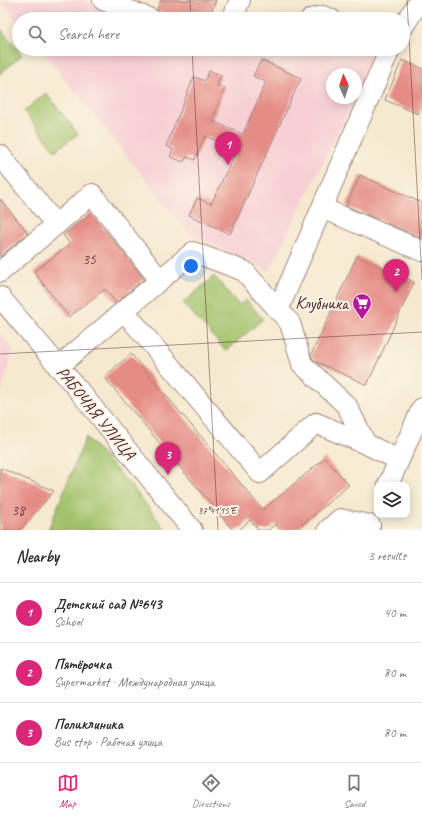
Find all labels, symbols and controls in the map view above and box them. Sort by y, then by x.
search box [12,12,410,56]
icon: search [26,23,48,45]
text: Search here [58,25,119,44]
north arrow [326,68,362,104]
pin: 1 [215,132,241,165]
house number: 35 [82,250,97,269]
your location [181,256,201,276]
pin: 2 [383,259,409,292]
supermarket icon: Клубника [351,292,373,320]
place label: Клубника [295,293,350,314]
street label: РАБОЧАЯ УЛИЦА [52,362,141,465]
pin: 3 [155,442,181,475]
map controls [374,482,410,518]
button: layers [374,482,410,518]
house number: 38 [11,501,26,520]
text: 37°41'15"E [198,504,238,517]
text: Nearby [16,546,59,567]
text: 3 results [368,548,406,564]
text: Детский сад №643 [54,595,162,614]
text: 1 [26,605,32,621]
text: 40 m [384,605,406,621]
text: School [54,614,82,630]
text: Пятёрочка [54,655,111,674]
text: 2 [26,665,32,681]
text: 80 m [384,665,406,681]
text: Supermarket · Международная улица [54,674,215,690]
text: Поликлиника [54,715,123,734]
text: 3 [26,725,32,741]
text: 80 m [384,725,406,741]
text: Bus stop · Рабочая улица [54,734,162,750]
tab: Map [57,772,79,810]
tab: Directions [192,772,230,810]
tab: Saved [343,772,365,810]

